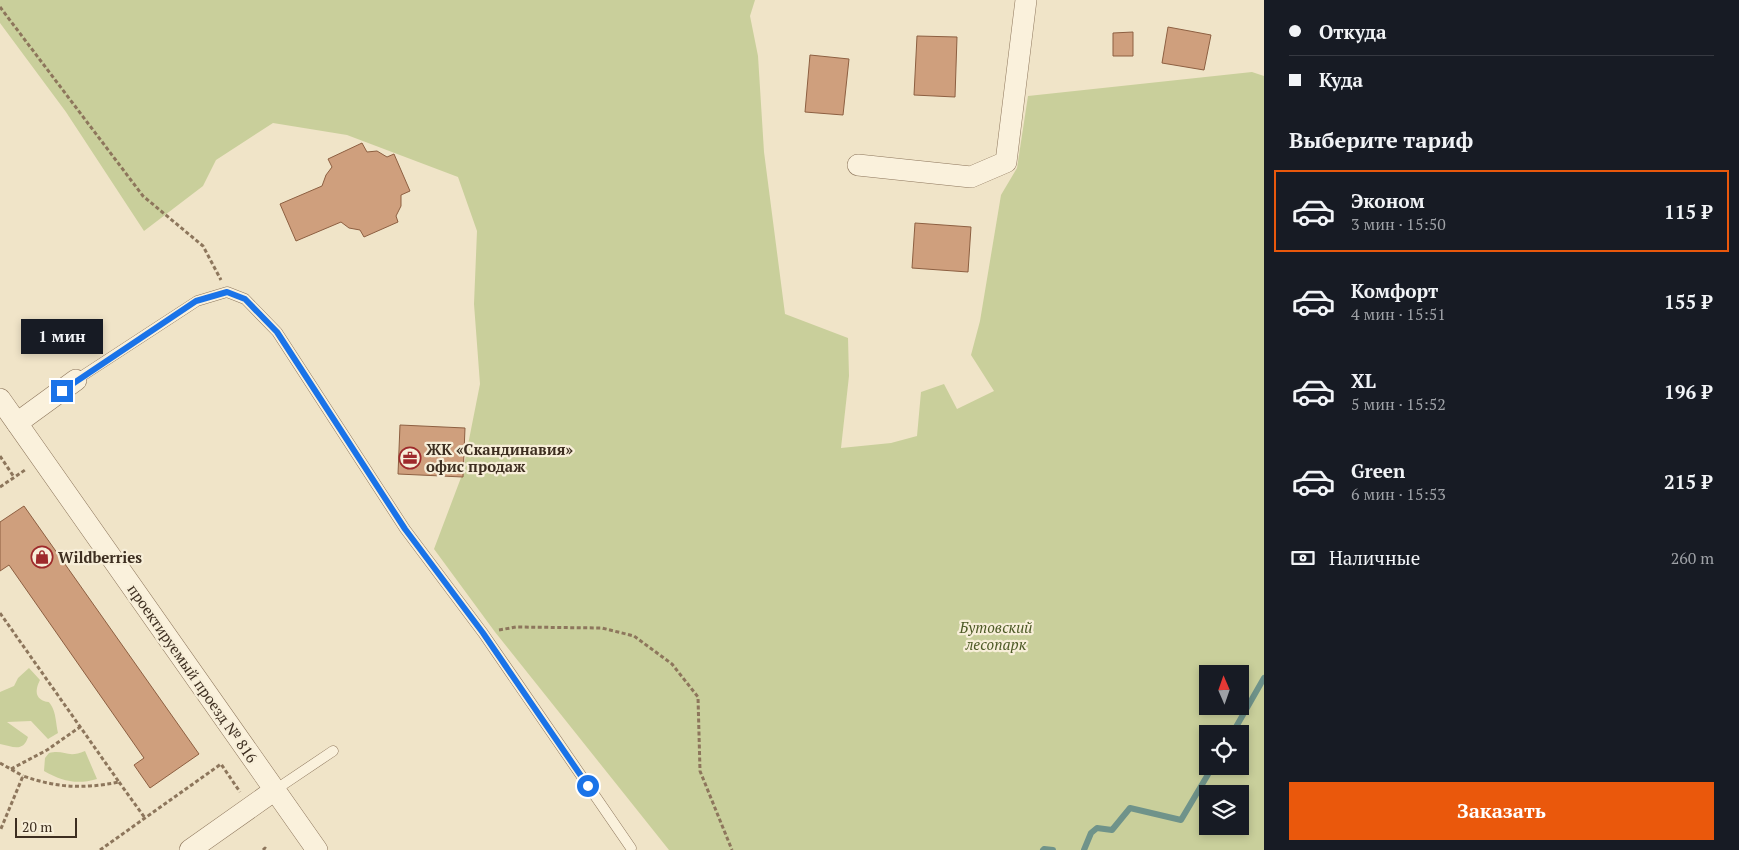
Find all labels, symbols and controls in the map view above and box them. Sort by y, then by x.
text: Откуда [1319,19,1387,44]
text: Куда [1319,67,1363,92]
text: Выберите тариф [1289,125,1473,154]
text: Эконом [1351,188,1425,213]
icon: car [1291,189,1336,234]
text: 115 ₽ [1664,199,1712,224]
text: 3 мин · 15:50 [1351,213,1446,235]
text: Комфорт [1351,278,1438,303]
icon: car [1291,279,1336,324]
text: 155 ₽ [1664,289,1712,314]
text: 4 мин · 15:51 [1351,303,1446,325]
callout: 1 мин [21,318,103,354]
text: 1 мин [38,325,86,347]
text: XL [1351,368,1376,393]
icon: car [1291,369,1336,414]
text: 196 ₽ [1664,379,1712,404]
route end [51,380,73,402]
text: 5 мин · 15:52 [1351,393,1446,415]
place label: ЖК «Скандинавия» офис продаж [426,439,573,476]
office icon: ЖК «Скандинавия» офис продаж [398,446,422,470]
text: Green [1351,458,1405,483]
icon: car [1291,459,1336,504]
text: 215 ₽ [1664,469,1712,494]
text: 6 мин · 15:53 [1351,483,1446,505]
icon: cash [1289,544,1317,572]
shop icon: Wildberries [30,545,54,569]
text: Наличные [1329,545,1420,570]
place label: Wildberries [58,547,142,567]
text: 260 m [1671,547,1714,569]
street label: проектируемый проезд № 816 [124,580,262,766]
park label: Бутовский лесопарк [959,617,1032,654]
north arrow [1199,665,1249,715]
map controls [1199,665,1249,835]
button: locate [1199,725,1249,775]
route start [577,775,599,797]
button: Заказать [1289,782,1714,840]
button: layers [1199,785,1249,835]
scale bar [15,815,78,838]
text: 20 m [22,817,52,836]

